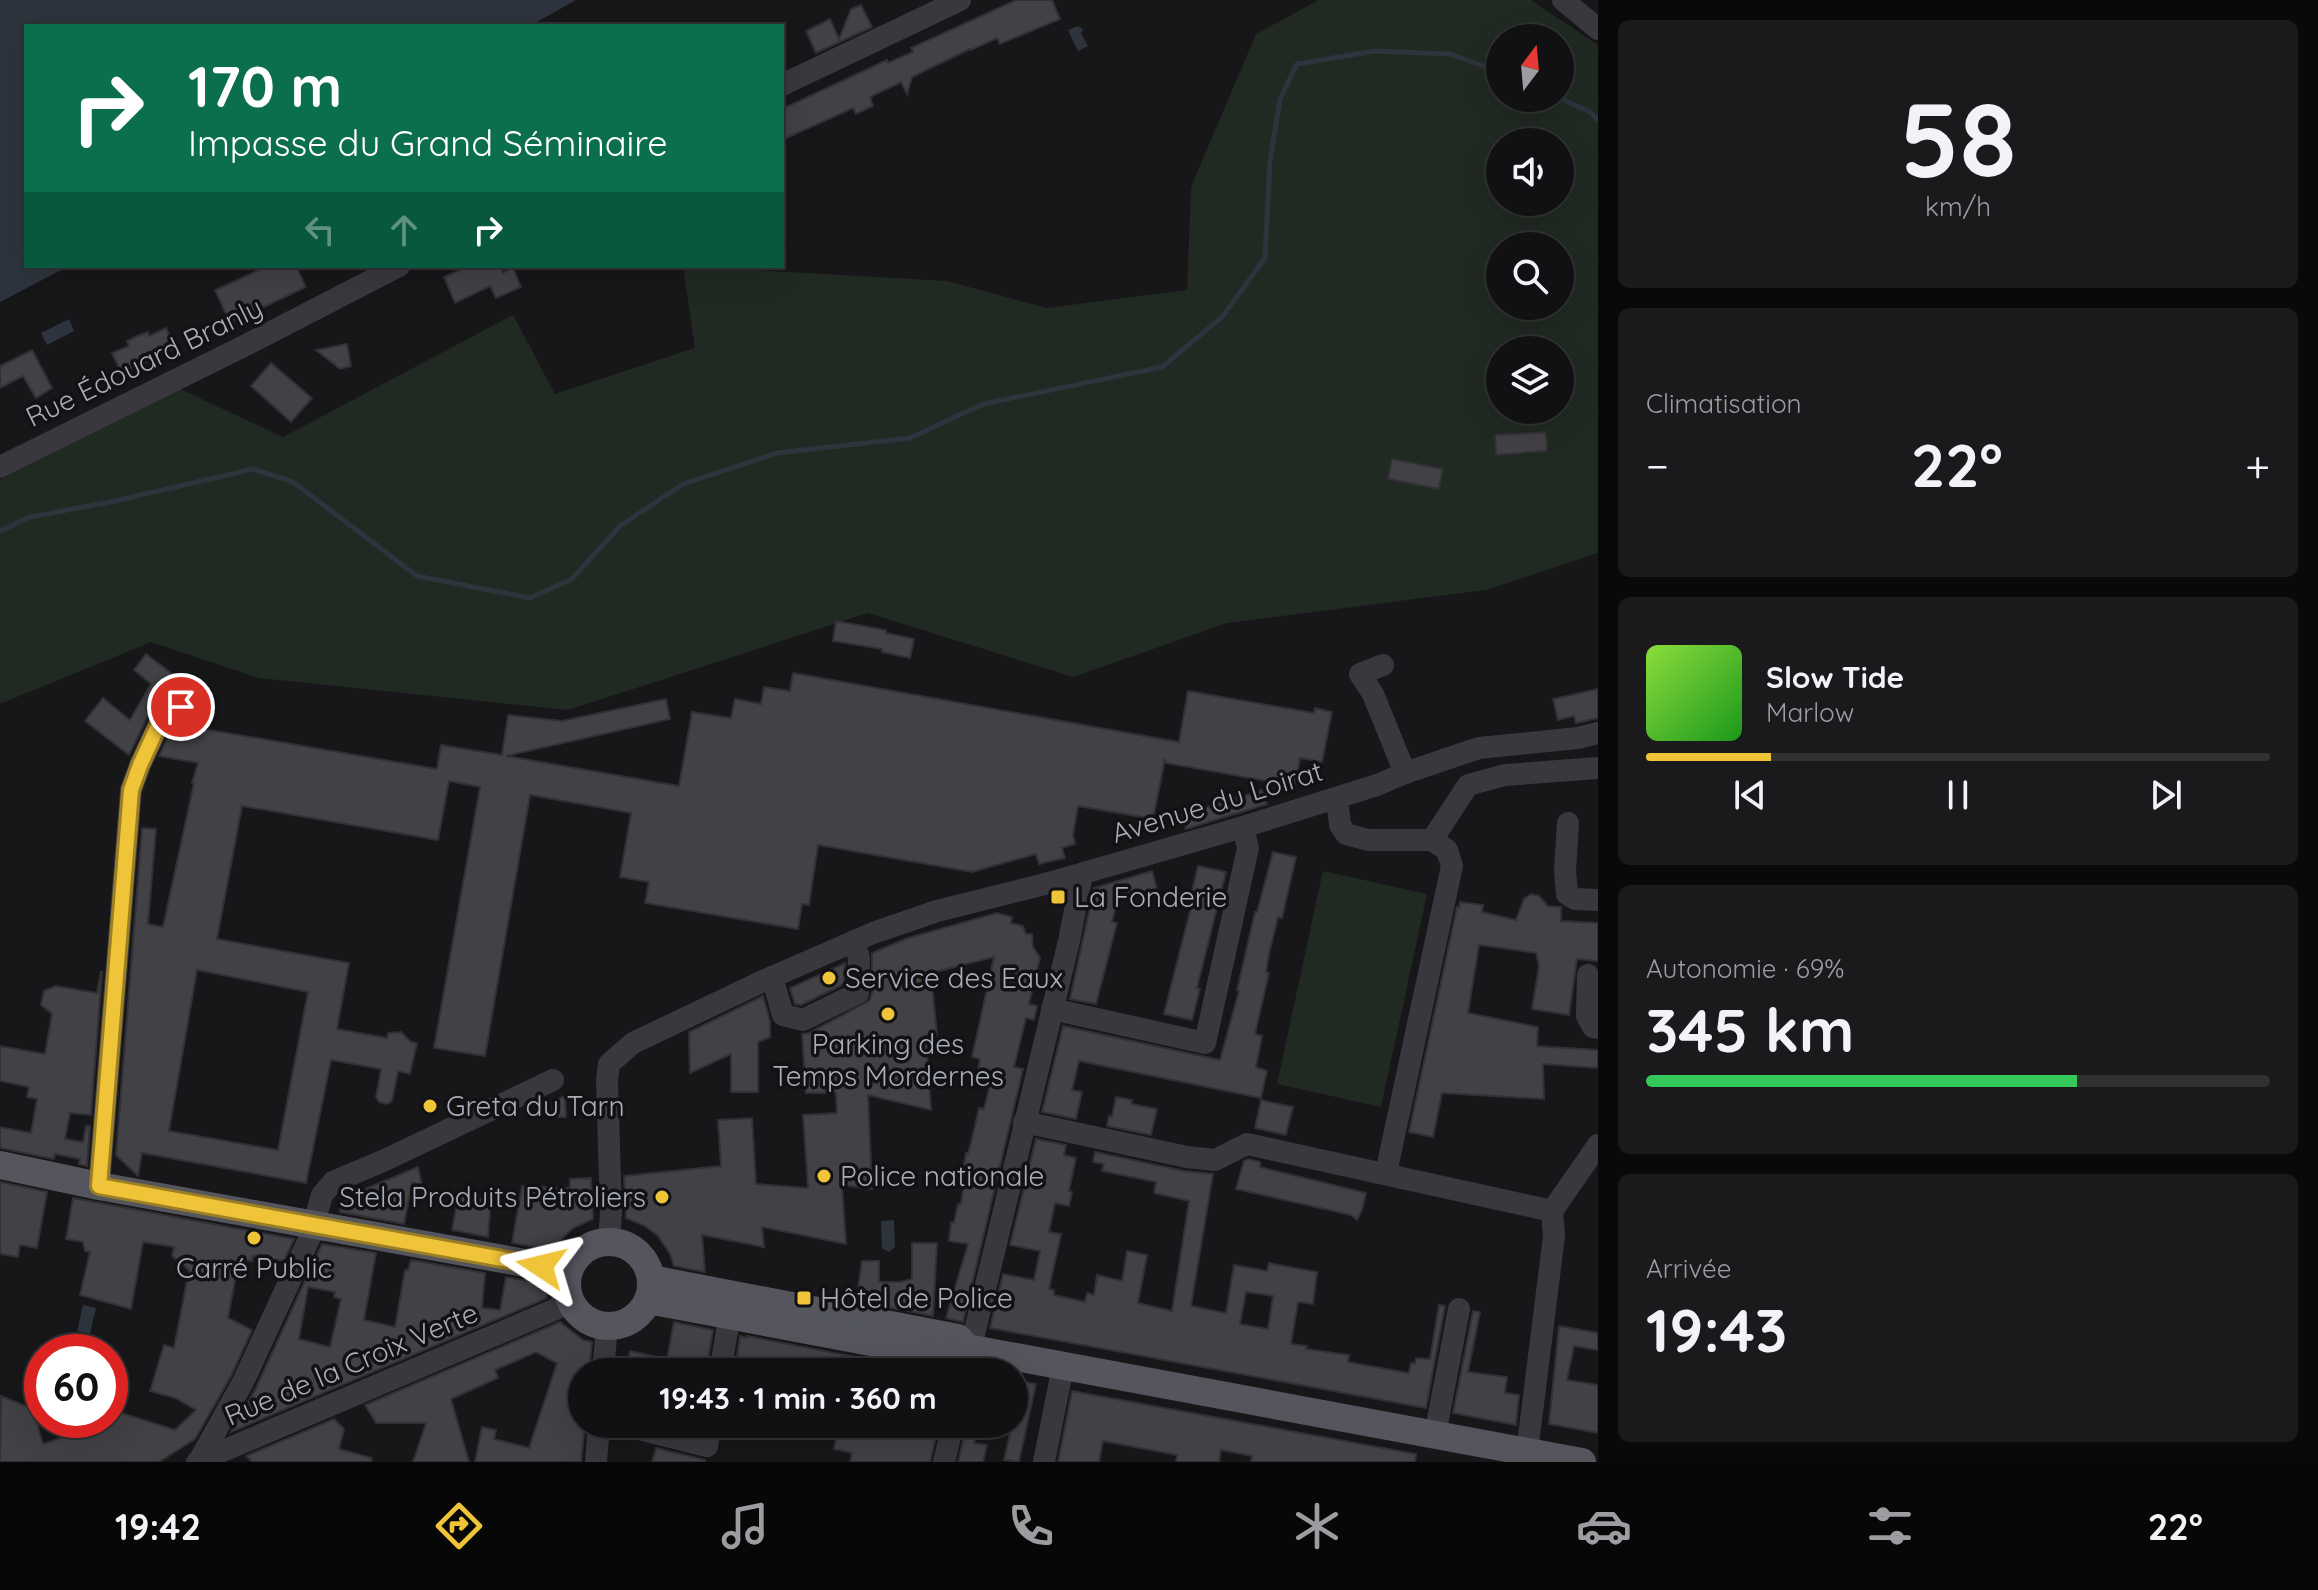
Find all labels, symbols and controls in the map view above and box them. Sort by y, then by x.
north arrow [1486,24,1574,112]
map controls [1486,24,1574,424]
text: 170 m [188,51,342,121]
icon: right [56,56,160,160]
text: 58 [1900,73,2016,203]
text: Impasse du Grand Séminaire [188,120,668,165]
button: sound [1486,128,1574,216]
text: km/h [1925,190,1991,223]
icon: left [298,208,342,252]
icon: ahead [382,208,426,252]
icon: right [466,208,510,252]
button: search [1486,232,1574,320]
street label: Rue Édouard Branly [20,289,268,434]
button: layers [1486,336,1574,424]
text: Climatisation [1646,387,1802,420]
text: 22° [1911,427,2003,502]
text: − [1646,438,1669,493]
text: + [2245,438,2270,493]
text: Slow Tide [1766,658,1904,696]
pin [147,673,215,741]
icon: arrive [159,685,203,729]
text: Marlow [1766,696,1854,729]
street label: Avenue du Loirat [1107,753,1327,850]
icon: previous [1728,773,1772,817]
icon: pause [1936,773,1980,817]
icon: next [2144,773,2188,817]
place label: La Fonderie [1074,879,1227,914]
marker: La Fonderie [1049,888,1067,906]
text: Autonomie · 69% [1646,952,1844,985]
place label: Service des Eaux [845,960,1063,995]
marker: Service des Eaux [820,969,838,987]
text: 345 km [1646,992,1854,1067]
marker: Parking des Temps Mordernes [879,1005,897,1023]
place label: Parking des Temps Mordernes [772,1026,1004,1093]
place label: Greta du Tarn [446,1088,625,1123]
marker: Greta du Tarn [421,1097,439,1115]
place label: Police nationale [840,1158,1044,1193]
marker: Police nationale [815,1167,833,1185]
place label: Stela Produits Pétroliers [339,1179,646,1214]
marker: Stela Produits Pétroliers [653,1188,671,1206]
position arrow [499,1224,583,1308]
marker: Carré Public [245,1229,263,1247]
place label: Carré Public [176,1250,332,1285]
text: Arrivée [1646,1252,1731,1285]
place label: Hôtel de Police [820,1280,1013,1315]
marker: Hôtel de Police [795,1289,813,1307]
text: 19:43 [1646,1292,1787,1367]
street label: Rue de la Croix Verte [219,1294,483,1433]
speed limit sign: 60 [24,1334,128,1438]
text: 19:43 · 1 min · 360 m [659,1379,937,1417]
icon: directions [431,1498,487,1554]
icon: music [717,1498,773,1554]
icon: phone [1003,1498,1059,1554]
icon: climate [1289,1498,1345,1554]
icon: car [1576,1498,1632,1554]
icon: filters [1862,1498,1918,1554]
text: 19:42 [115,1504,201,1549]
text: 22° [2148,1504,2203,1549]

